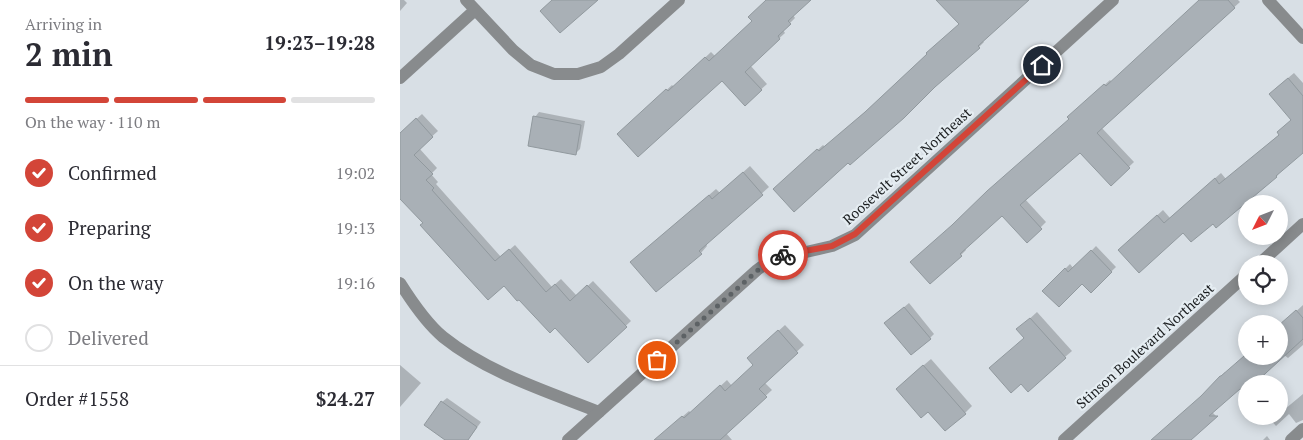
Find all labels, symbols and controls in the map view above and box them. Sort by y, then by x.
text: Arriving in [25,13,102,35]
text: 19:23–19:28 [264,30,375,55]
text: 2 min [25,33,113,75]
pin [1021,44,1063,86]
icon: home [1028,51,1056,79]
street label: Roosevelt Street Northeast [838,102,976,228]
text: On the way · 110 m [25,111,160,133]
icon: check [25,159,53,187]
text: Confirmed [68,160,157,185]
text: 19:02 [336,162,375,184]
north arrow [1238,195,1288,245]
map controls [1238,195,1288,425]
icon: check [25,214,53,242]
text: Preparing [68,215,151,240]
text: 19:13 [336,217,375,239]
courier [758,230,808,280]
icon: bike [769,241,797,269]
button: locate [1238,255,1288,305]
icon: check [25,269,53,297]
text: On the way [68,270,163,295]
text: 19:16 [336,272,375,294]
street label: Stinson Boulevard Northeast [1072,278,1218,413]
button: + [1238,315,1288,365]
text: Delivered [68,325,149,350]
pin [636,339,678,381]
icon: bag [643,346,671,374]
button: − [1238,375,1288,425]
text: Order #1558 [25,386,129,411]
text: $24.27 [316,386,375,411]

